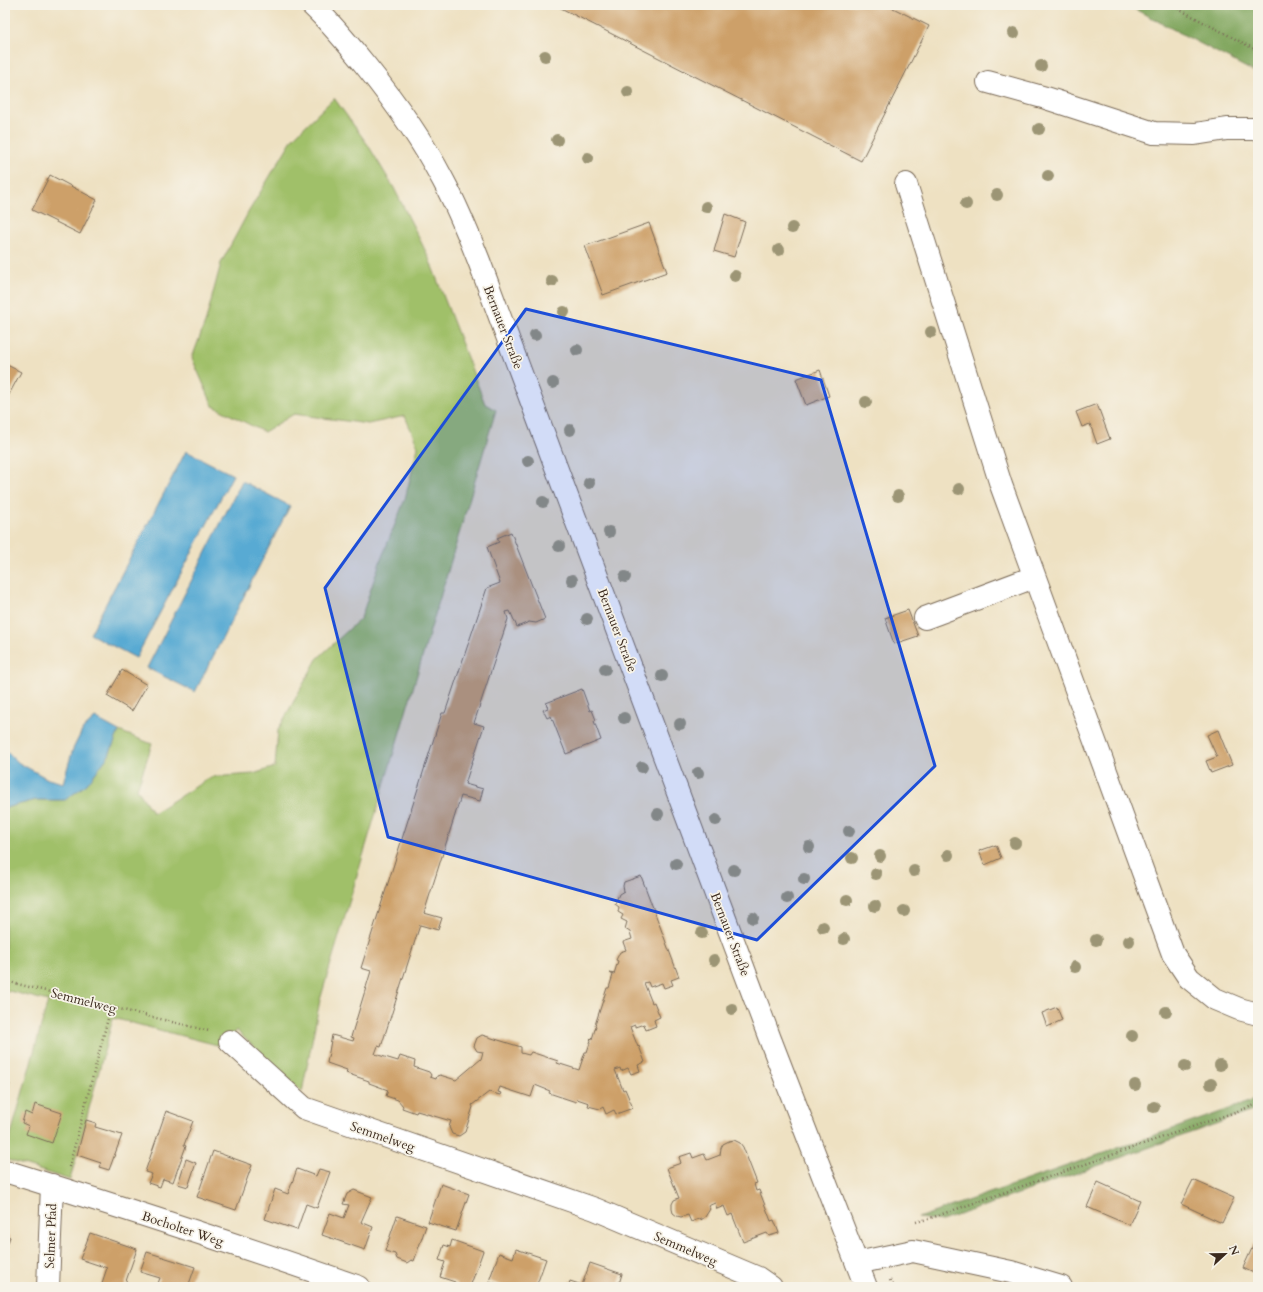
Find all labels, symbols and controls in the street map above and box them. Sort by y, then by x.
street label: Bernauer Straße [479,283,527,372]
street label: Bernauer Straße [593,586,641,675]
street label: Bernauer Straße [706,890,754,979]
street label: Semmelweg [49,984,119,1018]
street label: Semmelweg [348,1117,418,1157]
street label: Selmer Pfad [41,1203,61,1269]
street label: Bocholter Weg [139,1207,227,1251]
street label: Semmelweg [651,1228,721,1271]
north arrow [1205,1234,1245,1274]
text: N [1225,1243,1243,1258]

